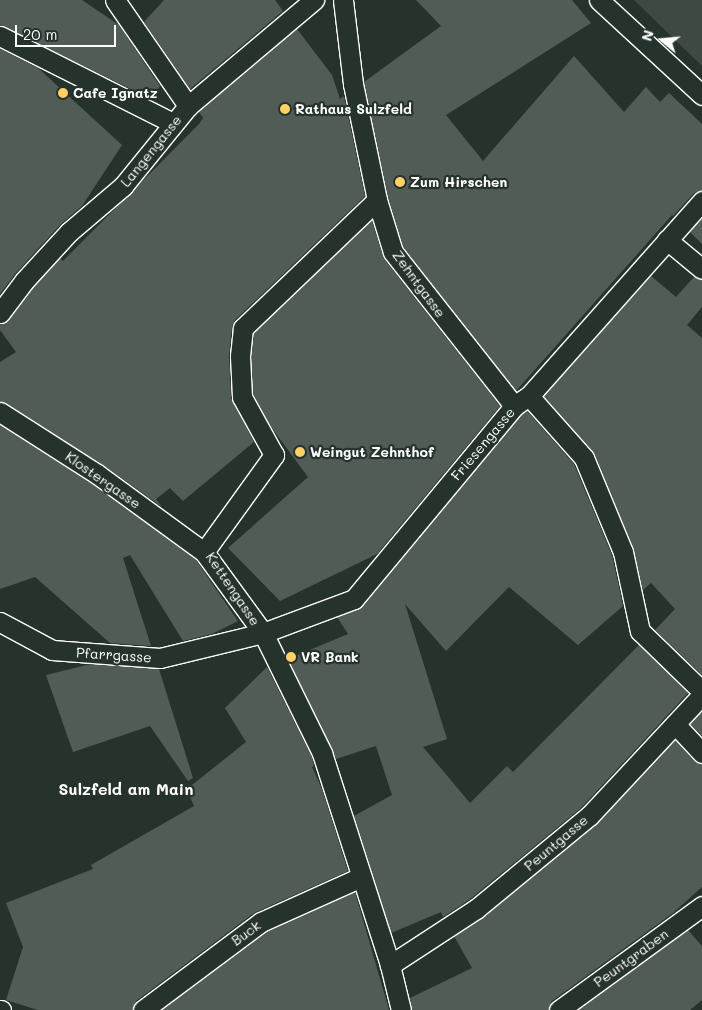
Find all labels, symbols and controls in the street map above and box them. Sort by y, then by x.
scale bar [18,15,119,47]
north arrow [637,15,687,65]
text: 20 m [23,24,57,44]
text: N [637,28,658,43]
place label: Cafe Ignatz [73,85,158,101]
marker: Cafe Ignatz [57,87,69,99]
place label: Rathaus Sulzfeld [295,101,412,117]
marker: Rathaus Sulzfeld [279,103,291,115]
street label: Langengasse [117,112,185,190]
place label: Zum Hirschen [410,174,507,190]
marker: Zum Hirschen [394,176,406,188]
street label: Zehntgasse [389,247,449,321]
street label: Friesengasse [448,404,518,484]
place label: Weingut Zehnthof [310,444,434,460]
marker: Weingut Zehnthof [294,446,306,458]
street label: Klostergasse [62,448,144,512]
street label: Kettengasse [202,549,264,629]
street label: Pfarrgasse [76,644,152,666]
place label: VR Bank [301,649,359,665]
marker: VR Bank [285,651,297,663]
district label: Sulzfeld am Main [59,779,193,799]
street label: Peuntgasse [521,812,591,874]
street label: Buck [228,917,264,949]
street label: Peuntgraben [590,925,672,991]

